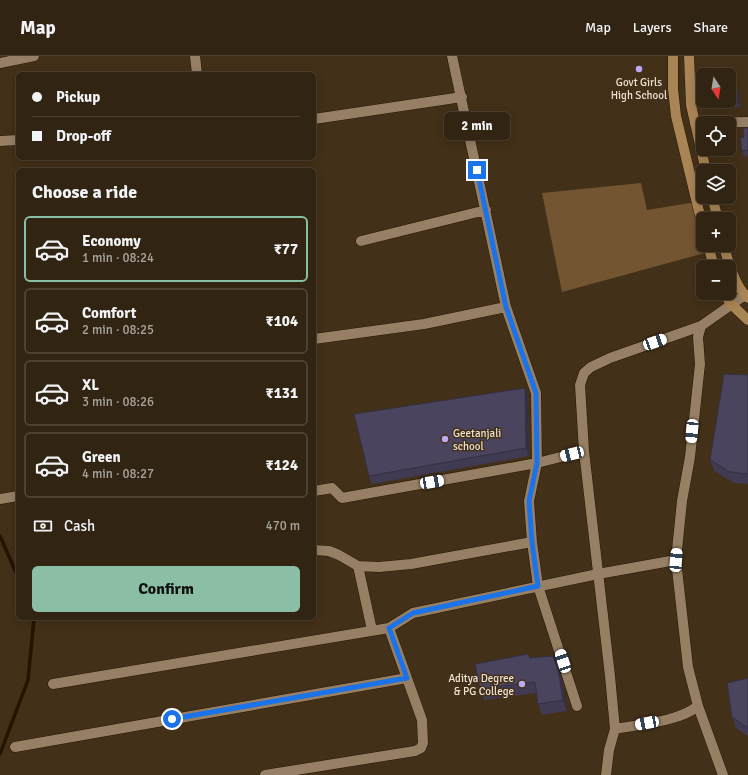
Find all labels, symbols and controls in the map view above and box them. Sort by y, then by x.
text: Map [20,16,56,40]
text: Map [585,19,611,36]
text: Layers [633,19,672,36]
text: Share [694,19,728,36]
marker: Govt Girls High School [634,64,644,74]
north arrow [696,68,736,108]
map controls [696,68,736,300]
place label: Govt Girls High School [611,76,667,102]
text: Pickup [56,88,100,106]
callout: 2 min [444,112,510,140]
button: locate [696,116,736,156]
text: 2 min [461,118,493,134]
text: Drop-off [56,127,111,145]
route end [468,161,486,179]
button: layers [696,164,736,204]
text: Choose a ride [32,181,137,203]
button: + [696,212,736,252]
icon: car [34,231,70,267]
text: Economy [82,232,141,250]
text: ₹77 [274,240,298,258]
text: 1 min · 08:24 [82,250,154,266]
button: − [696,260,736,300]
icon: car [34,303,70,339]
text: Comfort [82,304,136,322]
text: ₹104 [266,312,298,330]
text: 2 min · 08:25 [82,322,154,338]
car [642,332,668,352]
icon: car [34,375,70,411]
text: XL [82,376,99,394]
text: ₹131 [266,384,298,402]
text: 3 min · 08:26 [82,394,154,410]
car [685,419,699,443]
place label: Geetanjali school [453,427,501,453]
marker: Geetanjali school [440,434,450,444]
car [559,445,585,463]
icon: car [34,447,70,483]
text: Green [82,448,121,466]
text: ₹124 [266,456,298,474]
text: 4 min · 08:27 [82,466,154,482]
car [419,474,445,490]
icon: cash [32,515,54,537]
text: Cash [64,517,95,535]
text: 470 m [266,518,300,534]
car [669,548,683,572]
button: Confirm [32,566,300,612]
car [554,648,572,674]
place label: Aditya Degree & PG College [448,672,514,698]
marker: Aditya Degree & PG College [517,679,527,689]
route start [163,710,181,728]
car [634,715,660,731]

